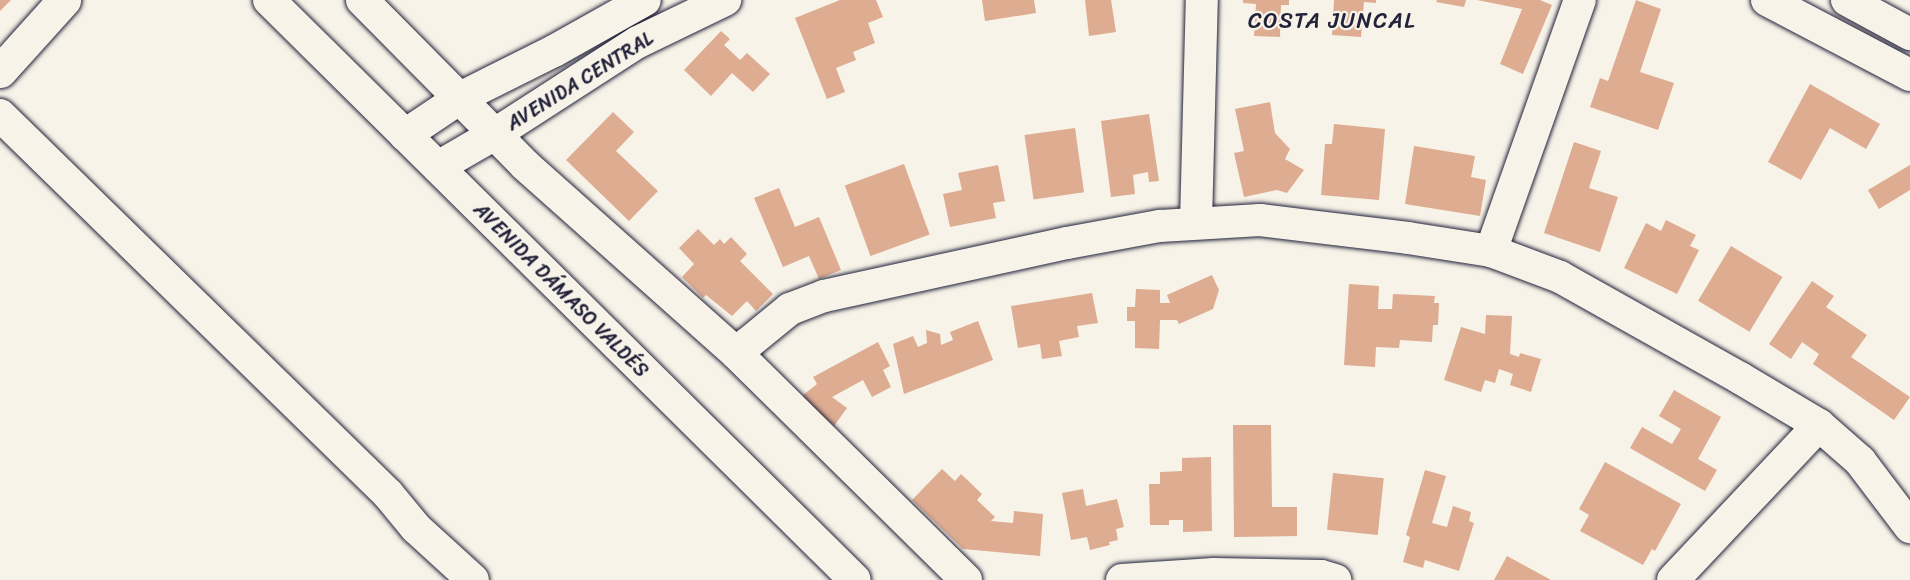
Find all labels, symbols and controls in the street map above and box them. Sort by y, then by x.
district label: COSTA JUNCAL [1249,8,1415,34]
street label: AVENIDA CENTRAL [502,26,658,136]
street label: AVENIDA DÁMASO VALDÉS [469,198,653,382]

